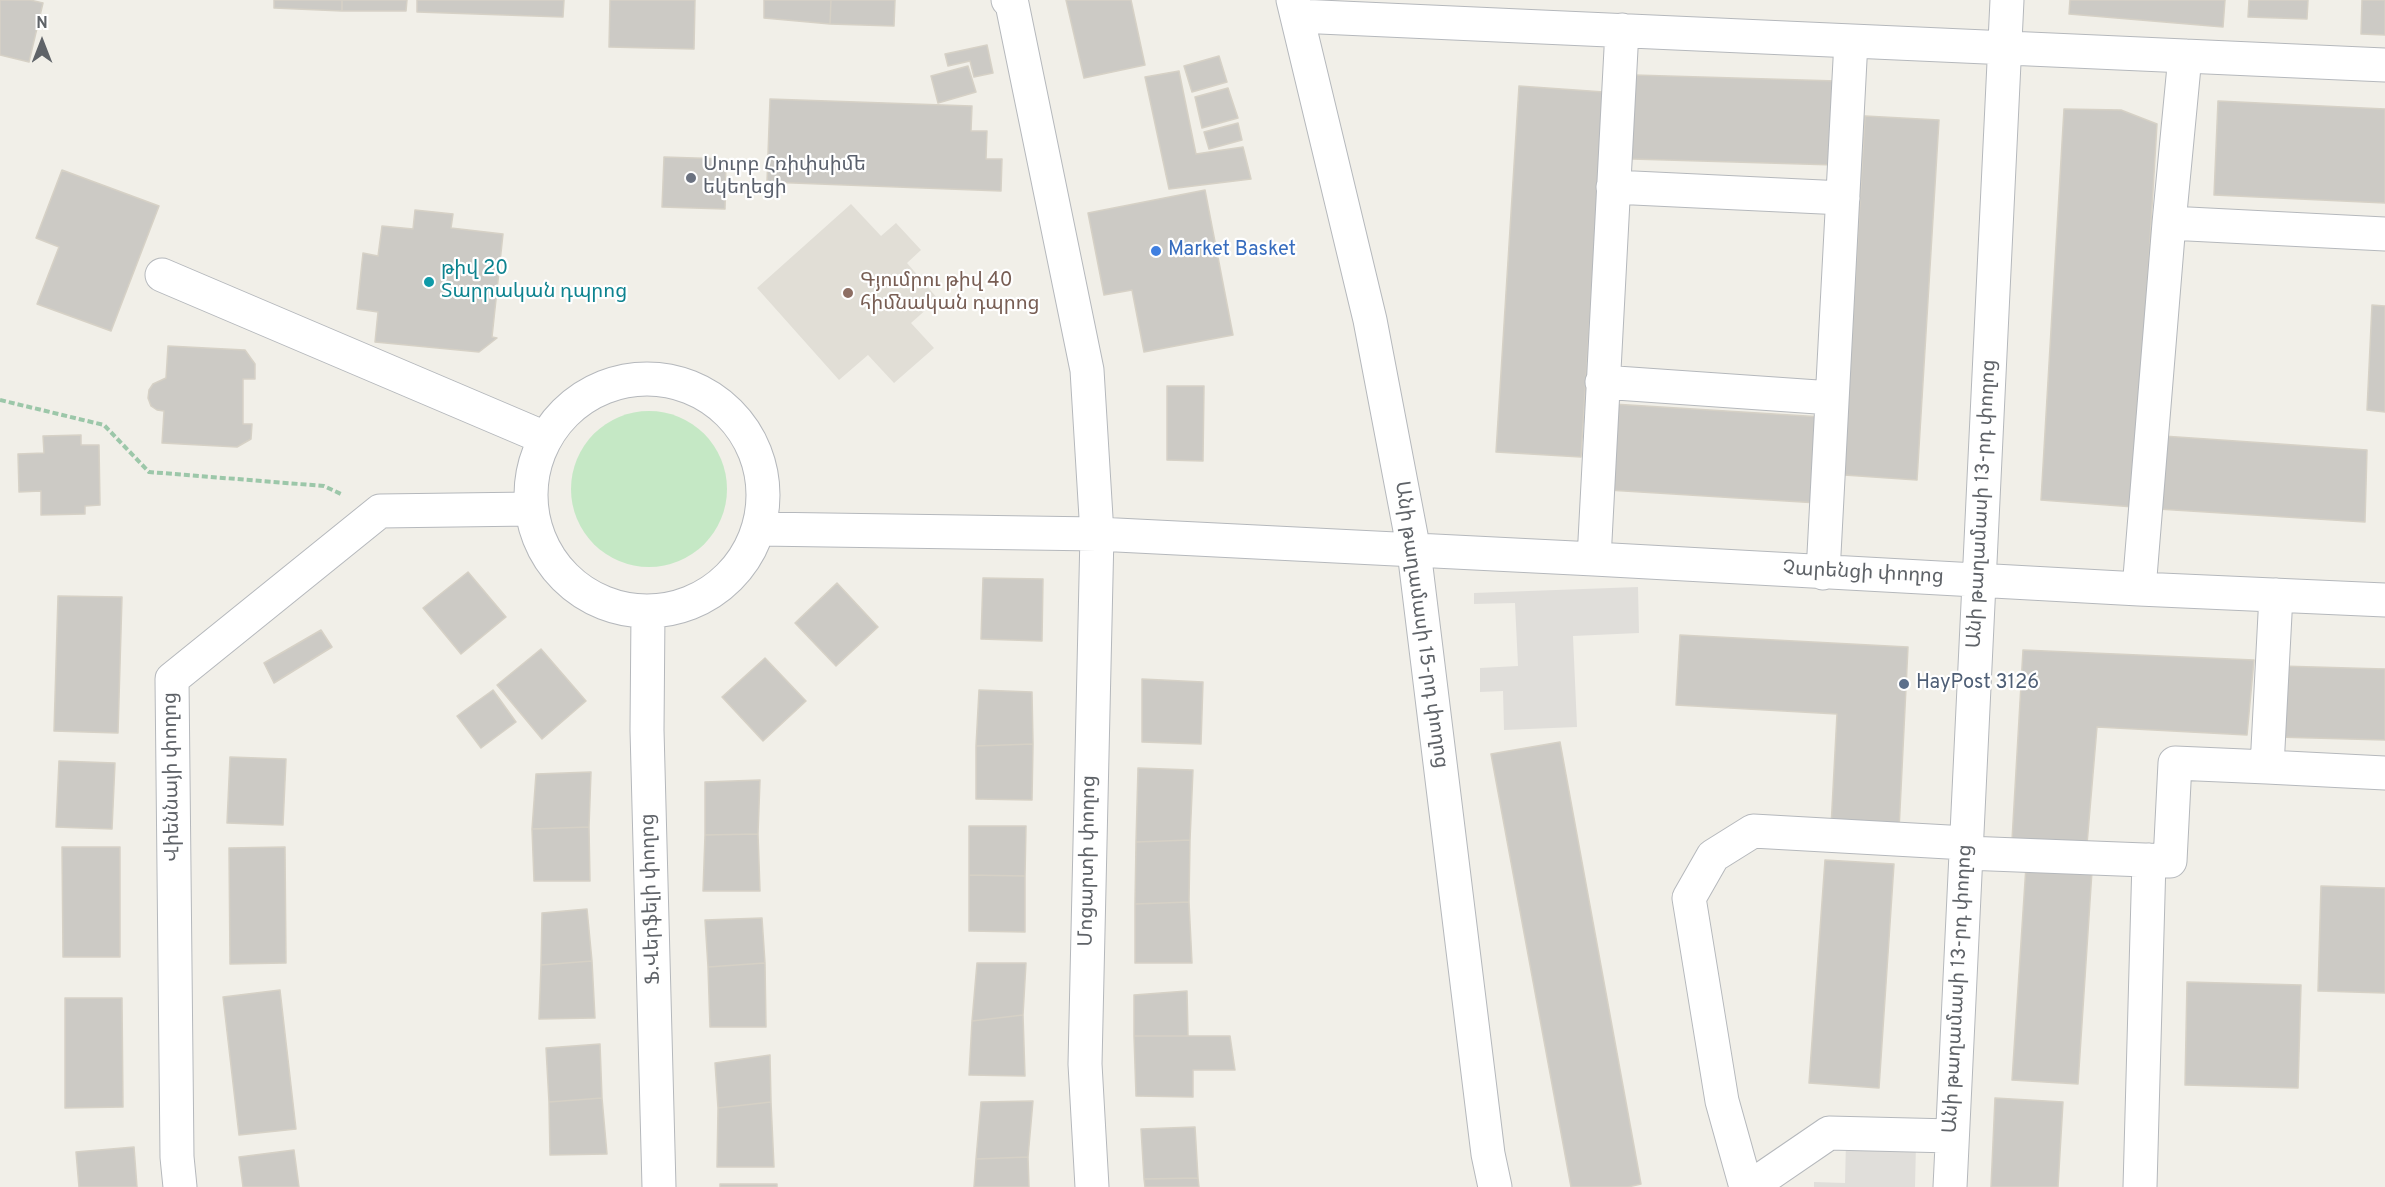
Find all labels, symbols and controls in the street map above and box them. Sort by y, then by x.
north arrow [12,12,72,72]
text: N [36,14,48,34]
place label: Սուրբ Հռիփսիմե եկեղեցի [703,154,866,201]
marker: Սուրբ Հռիփսիմե եկեղեցի [684,171,698,185]
place label: Market Basket [1168,239,1296,263]
marker: Market Basket [1149,244,1163,258]
place label: թիվ 20 Տարրական դպրոց [441,258,627,305]
place label: Գյումրու թիվ 40 հիմնական դպրոց [860,270,1040,317]
marker: թիվ 20 Տարրական դպրոց [422,275,436,289]
marker: Գյումրու թիվ 40 հիմնական դպրոց [841,286,855,300]
street label: Անի թաղամասի 13-րդ փողոց [1963,359,2003,649]
street label: Անի թաղամասի 15-րդ փողոց [1388,480,1452,770]
street label: Չարենցի փողոց [1782,558,1944,590]
place label: HayPost 3126 [1916,672,2039,696]
marker: HayPost 3126 [1897,677,1911,691]
street label: Վիեննայի փողոց [160,692,186,862]
street label: Մոցարտի փողոց [1076,775,1102,947]
street label: Ֆ.Վերֆելի փողոց [637,813,667,985]
street label: Անի թաղամասի 13-րդ փողոց [1939,844,1979,1134]

